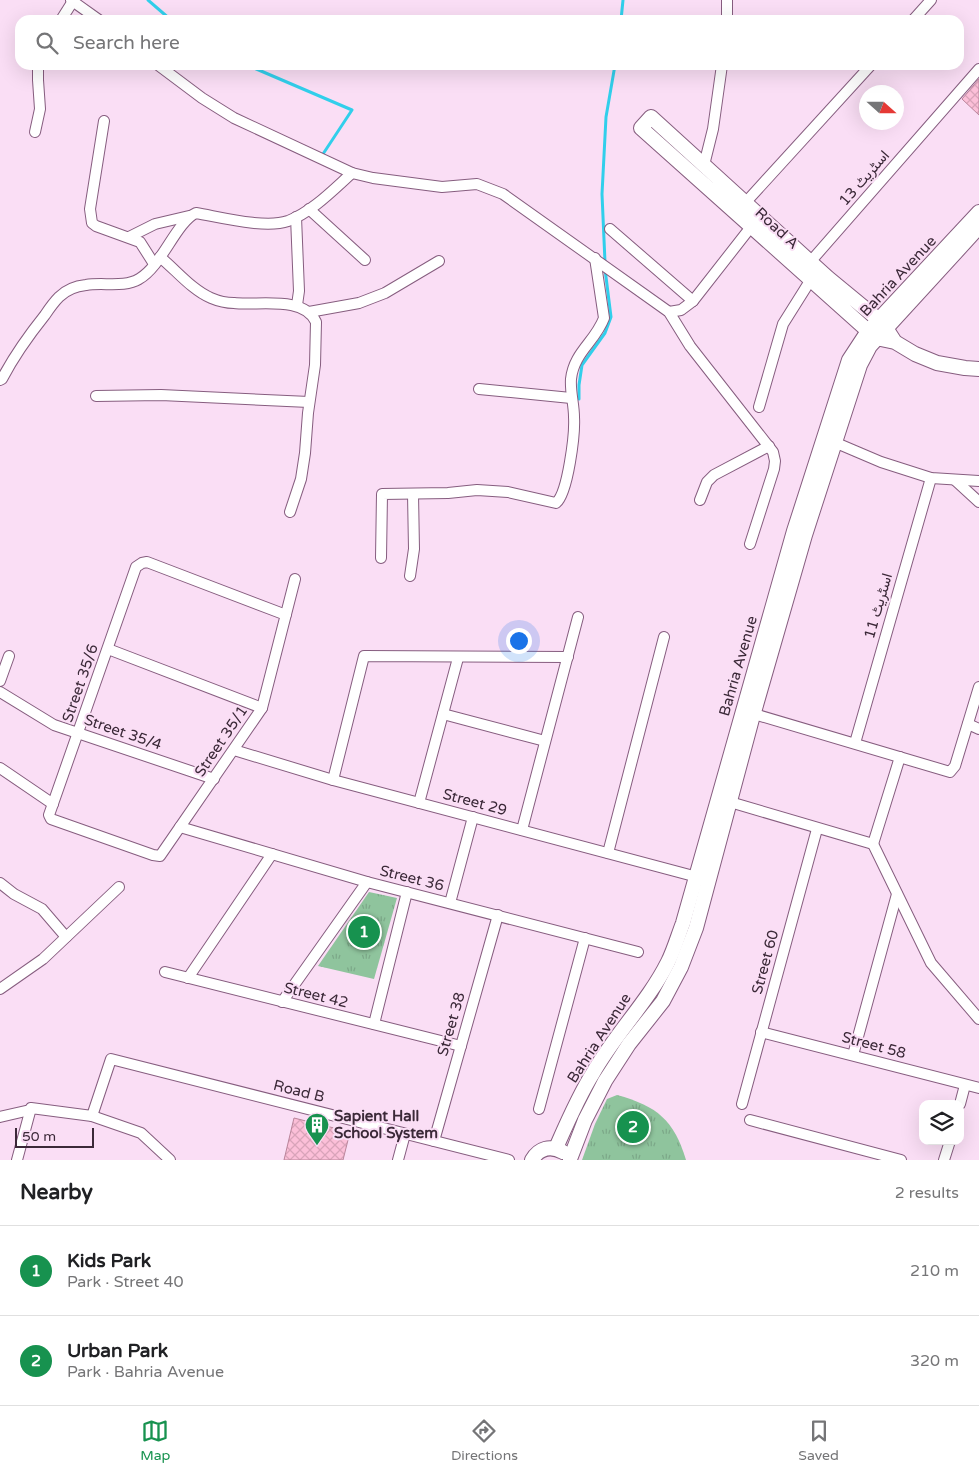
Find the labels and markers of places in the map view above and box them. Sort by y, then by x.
pin: 1 [348,913,380,951]
place label: Sapient Hall School System [334,1107,438,1143]
pin: 2 [617,1108,649,1146]
building icon: Sapient Hall School System [304,1112,330,1146]

